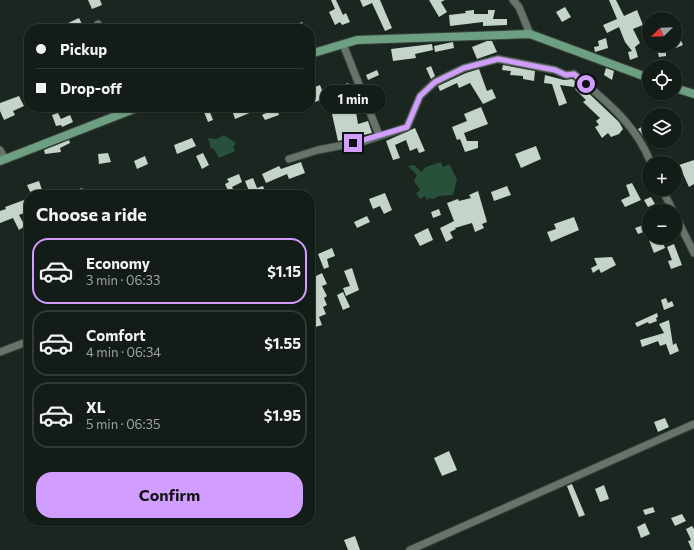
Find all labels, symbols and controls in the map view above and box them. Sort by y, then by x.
north arrow [642,12,682,52]
map controls [642,12,682,244]
text: Pickup [60,40,107,58]
button: locate [642,60,682,100]
route start [577,75,595,93]
text: Drop-off [60,79,122,97]
callout: 1 min [320,85,386,113]
text: 1 min [338,91,368,107]
button: layers [642,108,682,148]
route end [344,134,362,152]
button: + [642,156,682,196]
text: Choose a ride [36,203,147,225]
button: − [642,204,682,244]
icon: car [38,253,74,289]
text: Economy [86,254,150,272]
text: $1.15 [267,262,301,280]
text: 3 min · 06:33 [86,272,160,288]
icon: car [38,325,74,361]
text: Comfort [86,326,146,344]
text: $1.55 [264,334,301,352]
text: 4 min · 06:34 [86,344,161,360]
icon: car [38,397,74,433]
text: XL [86,398,105,416]
text: $1.95 [264,406,301,424]
text: 5 min · 06:35 [86,416,160,432]
button: Confirm [36,472,303,518]

